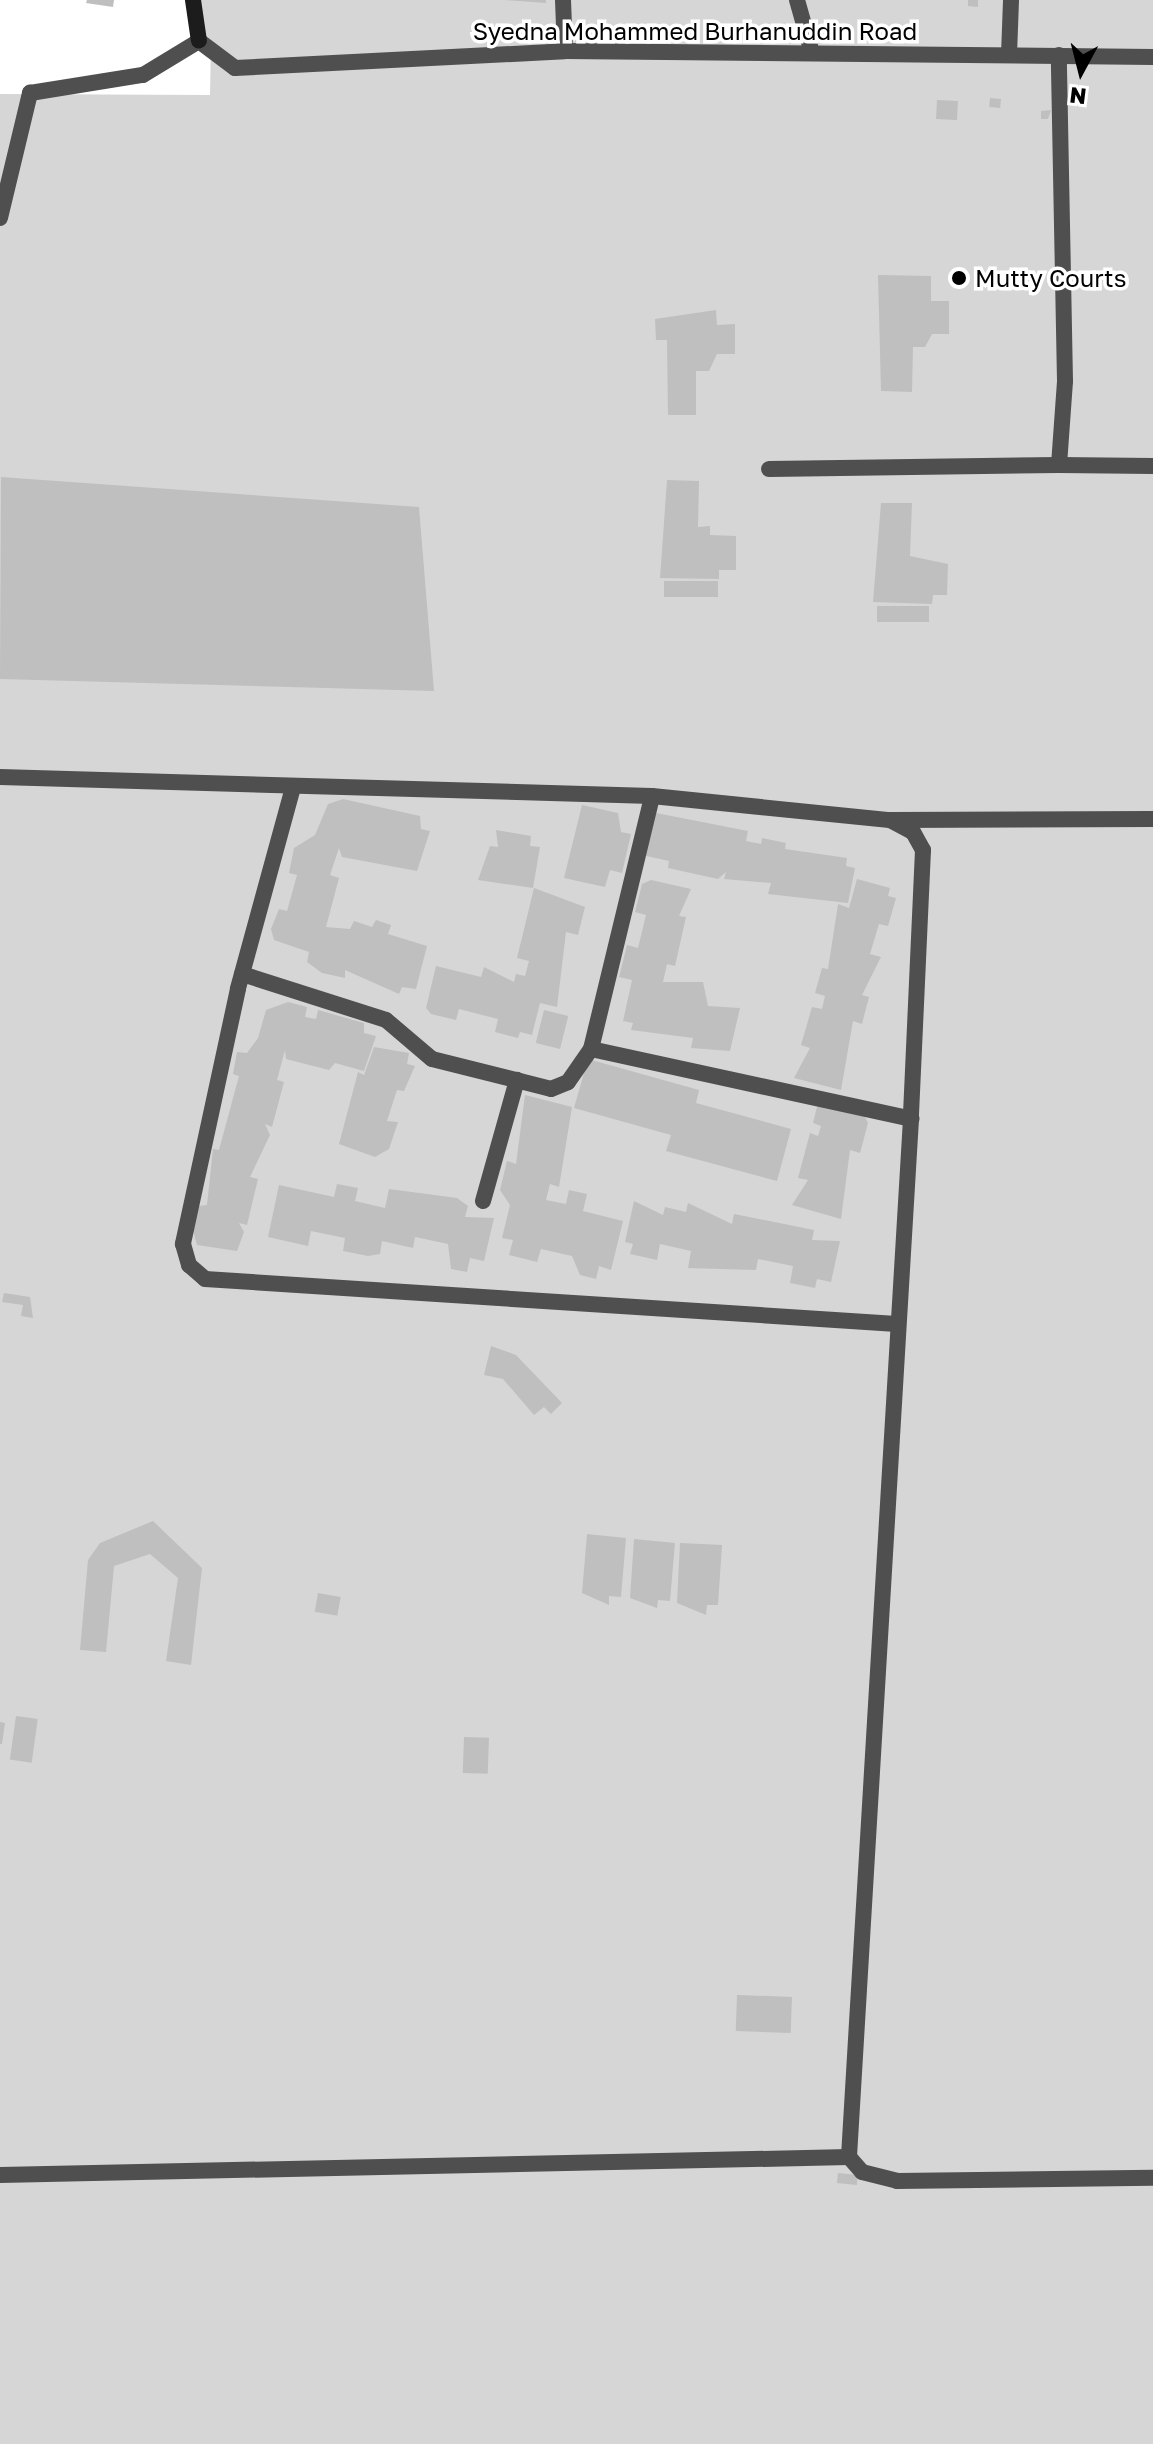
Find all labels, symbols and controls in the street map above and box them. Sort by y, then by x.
street label: Syedna Mohammed Burhanuddin Road [473,17,917,45]
north arrow [1041,32,1121,112]
text: N [1068,82,1088,111]
place label: Mutty Courts [975,264,1126,292]
marker: Mutty Courts [950,269,968,287]

